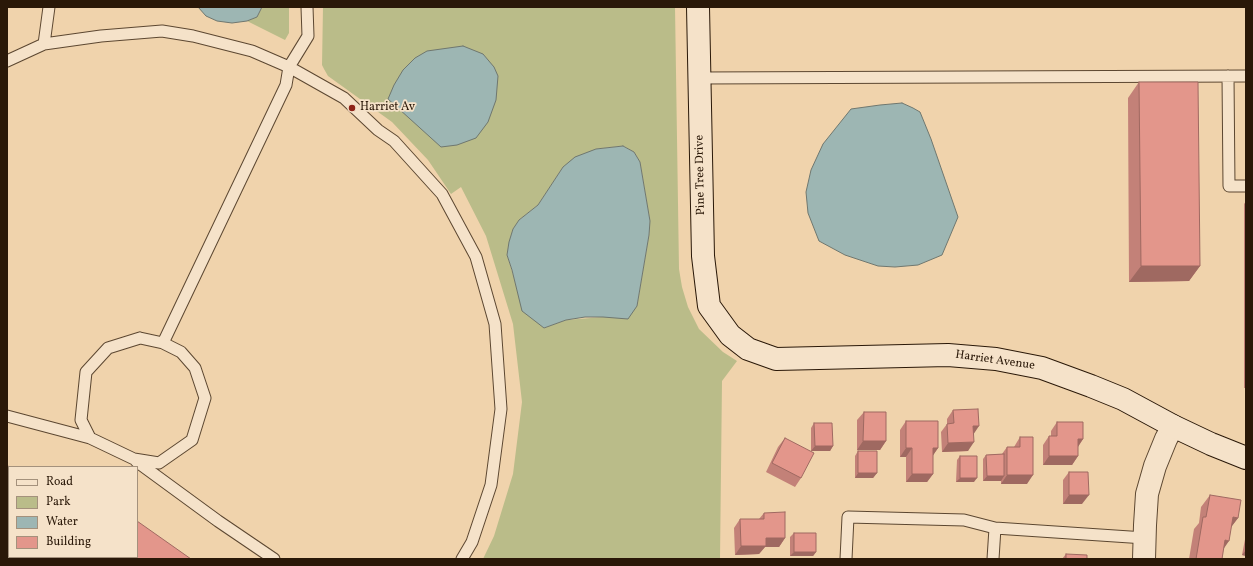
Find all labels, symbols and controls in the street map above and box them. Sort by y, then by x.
place label: Harriet Av [360,101,415,115]
marker: Harriet Av [347,103,357,113]
street label: Pine Tree Drive [693,135,709,215]
street label: Harriet Avenue [954,348,1036,374]
legend [8,466,138,558]
text: Road [46,474,73,490]
text: Park [46,494,71,510]
text: Water [46,514,78,530]
text: Building [46,534,91,550]

